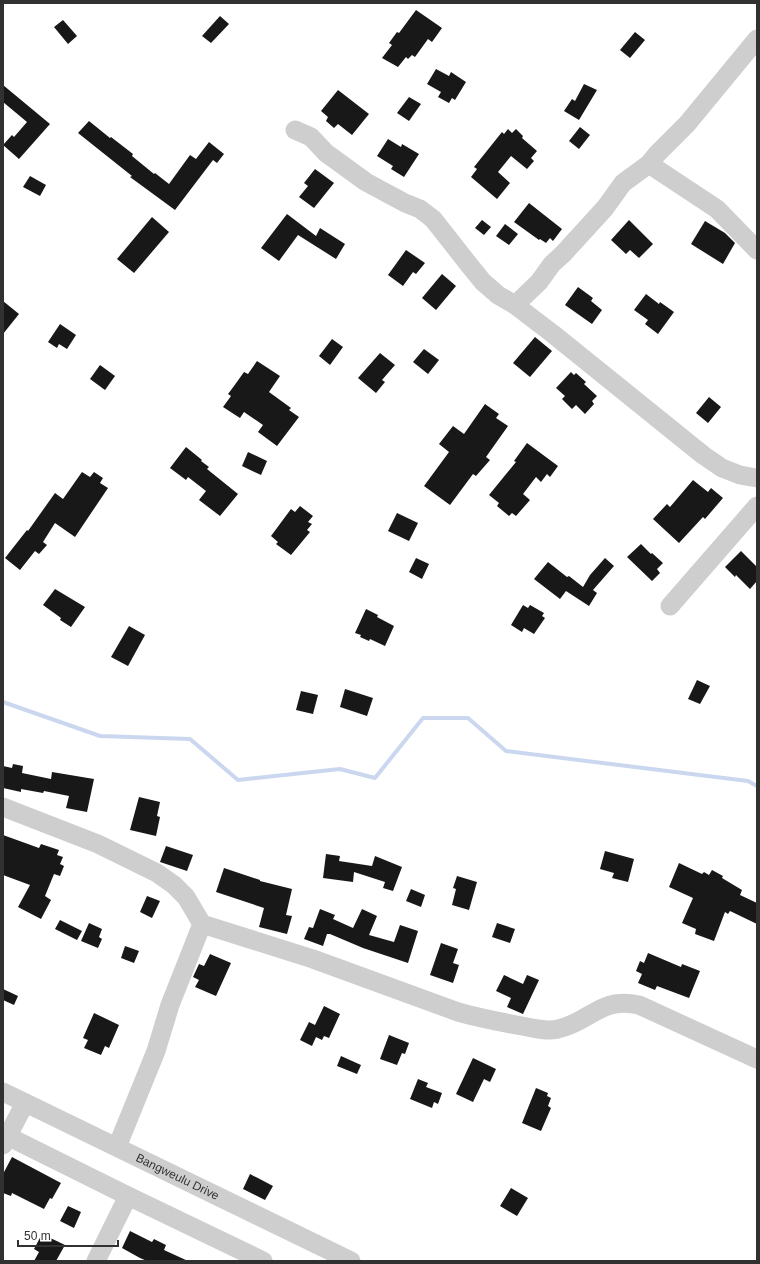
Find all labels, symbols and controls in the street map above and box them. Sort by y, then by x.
street label: Bangweulu Drive [134,1151,222,1203]
scale bar [18,1222,118,1248]
text: 50 m [24,1229,51,1243]

